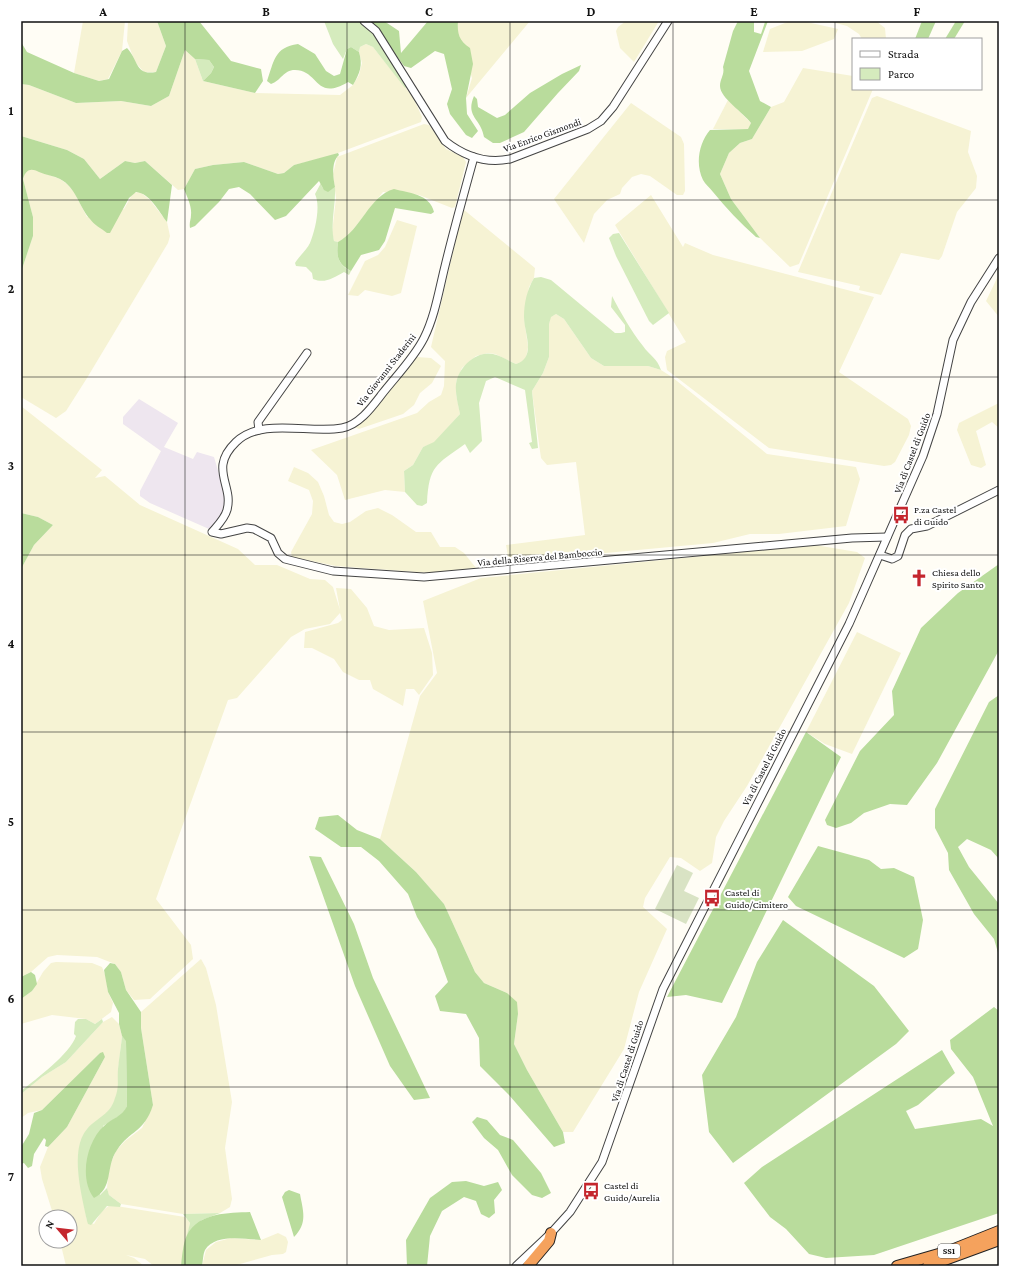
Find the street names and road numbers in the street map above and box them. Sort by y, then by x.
street label: Via Enrico Gismondi [502,116,583,154]
street label: Via Giovanni Staderini [354,331,418,409]
street label: Via di Castel di Guido [892,411,932,495]
street label: Via della Riserva del Bamboccio [477,546,603,568]
street label: Via di Castel di Guido [740,727,788,807]
street label: Via di Castel di Guido [609,1019,645,1103]
road number: SS1 [938,1244,960,1258]

